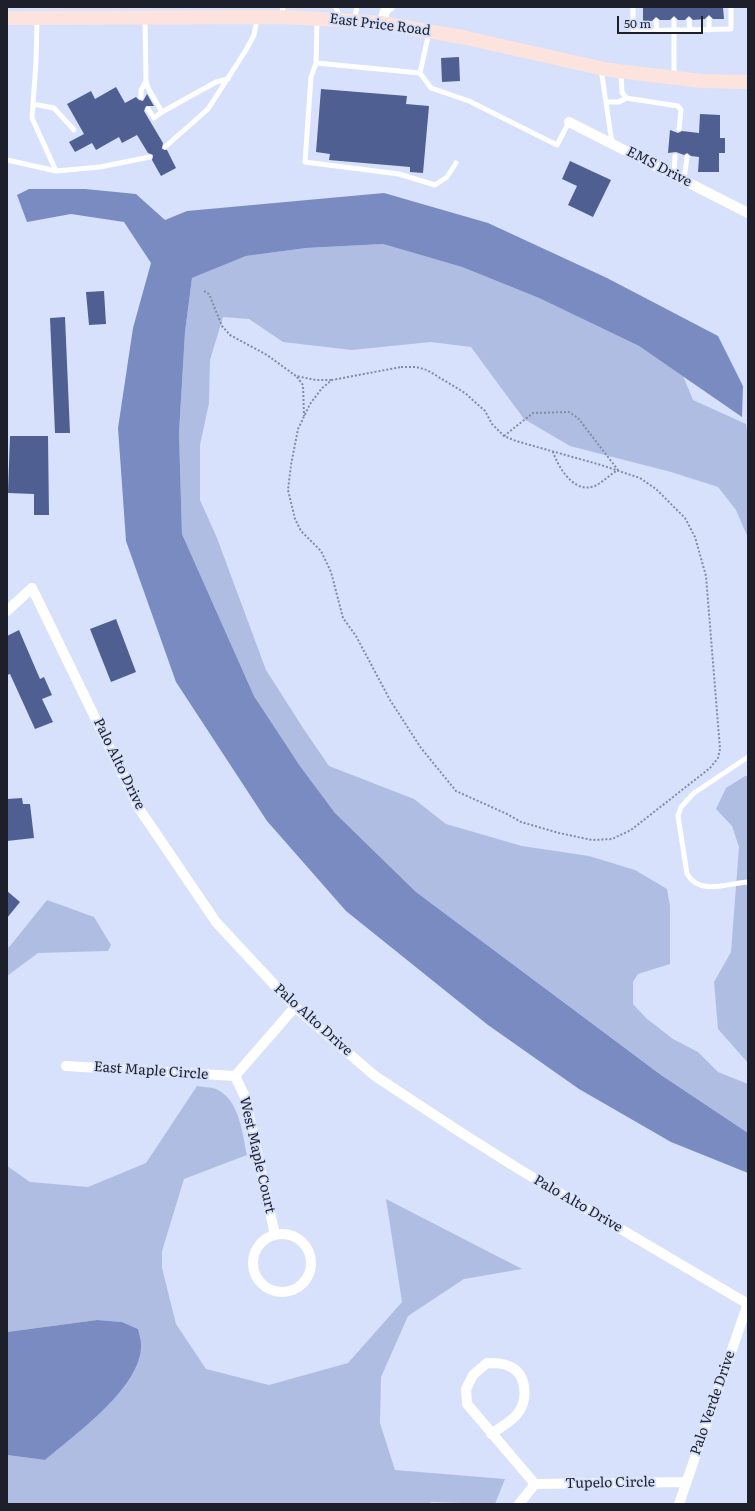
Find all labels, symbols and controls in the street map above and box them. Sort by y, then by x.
scale bar [619,8,705,34]
street label: East Price Road [329,10,431,40]
text: 50 m [624,14,651,32]
street label: EMS Drive [624,143,694,191]
street label: Palo Alto Drive [90,715,148,813]
street label: Palo Alto Drive [270,980,356,1060]
street label: East Maple Circle [93,1059,209,1083]
street label: West Maple Court [235,1095,279,1215]
street label: Palo Alto Drive [531,1172,625,1236]
street label: Palo Verde Drive [687,1349,739,1457]
street label: Tupelo Circle [565,1474,655,1492]

